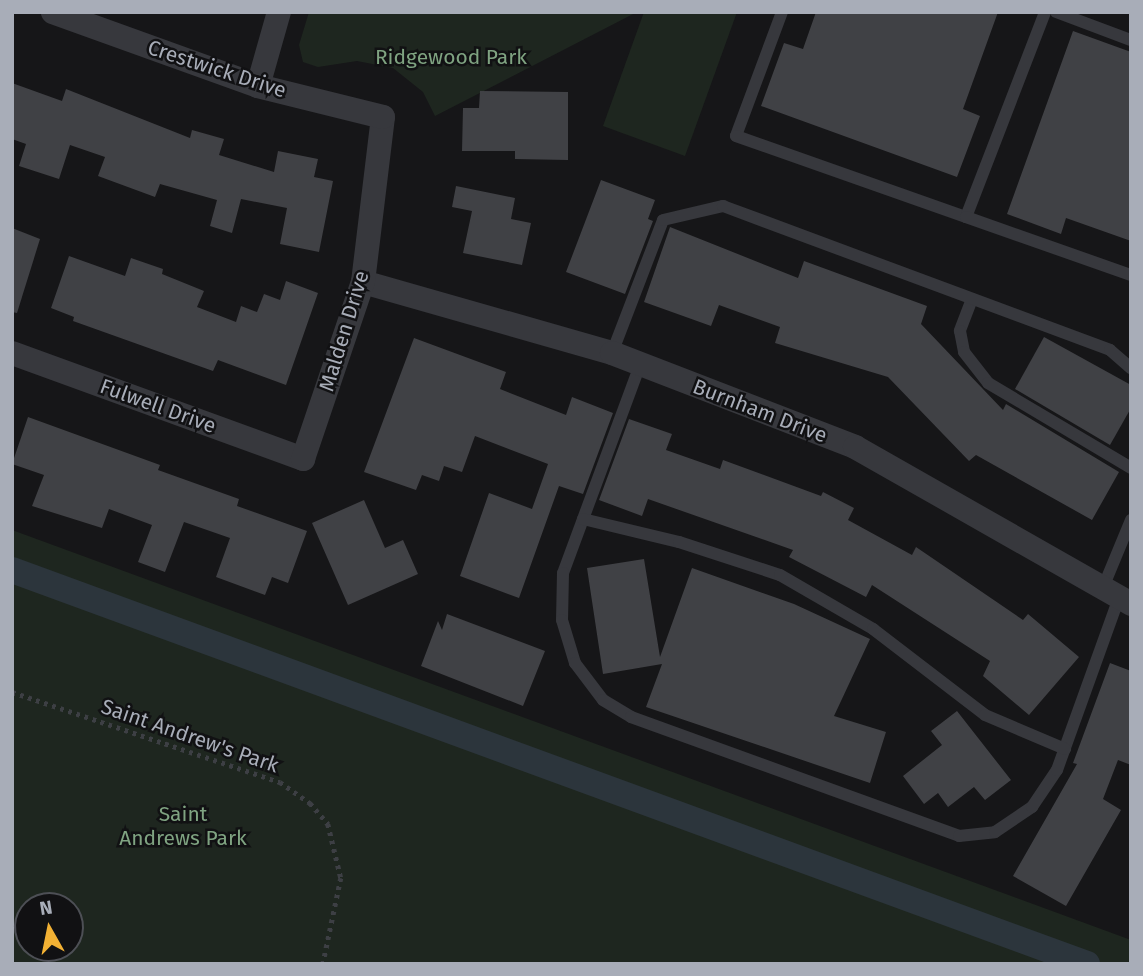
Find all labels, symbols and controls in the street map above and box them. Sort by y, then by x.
street label: Crestwick Drive [144,35,290,103]
park label: Ridgewood Park [375,44,527,70]
street label: Malden Drive [314,268,374,394]
street label: Fulwell Drive [97,373,219,439]
street label: Burnham Drive [689,374,831,448]
street label: Saint Andrew's Park [98,694,282,778]
park label: Saint Andrews Park [119,801,247,851]
north arrow [14,892,84,962]
text: N [38,895,54,920]

